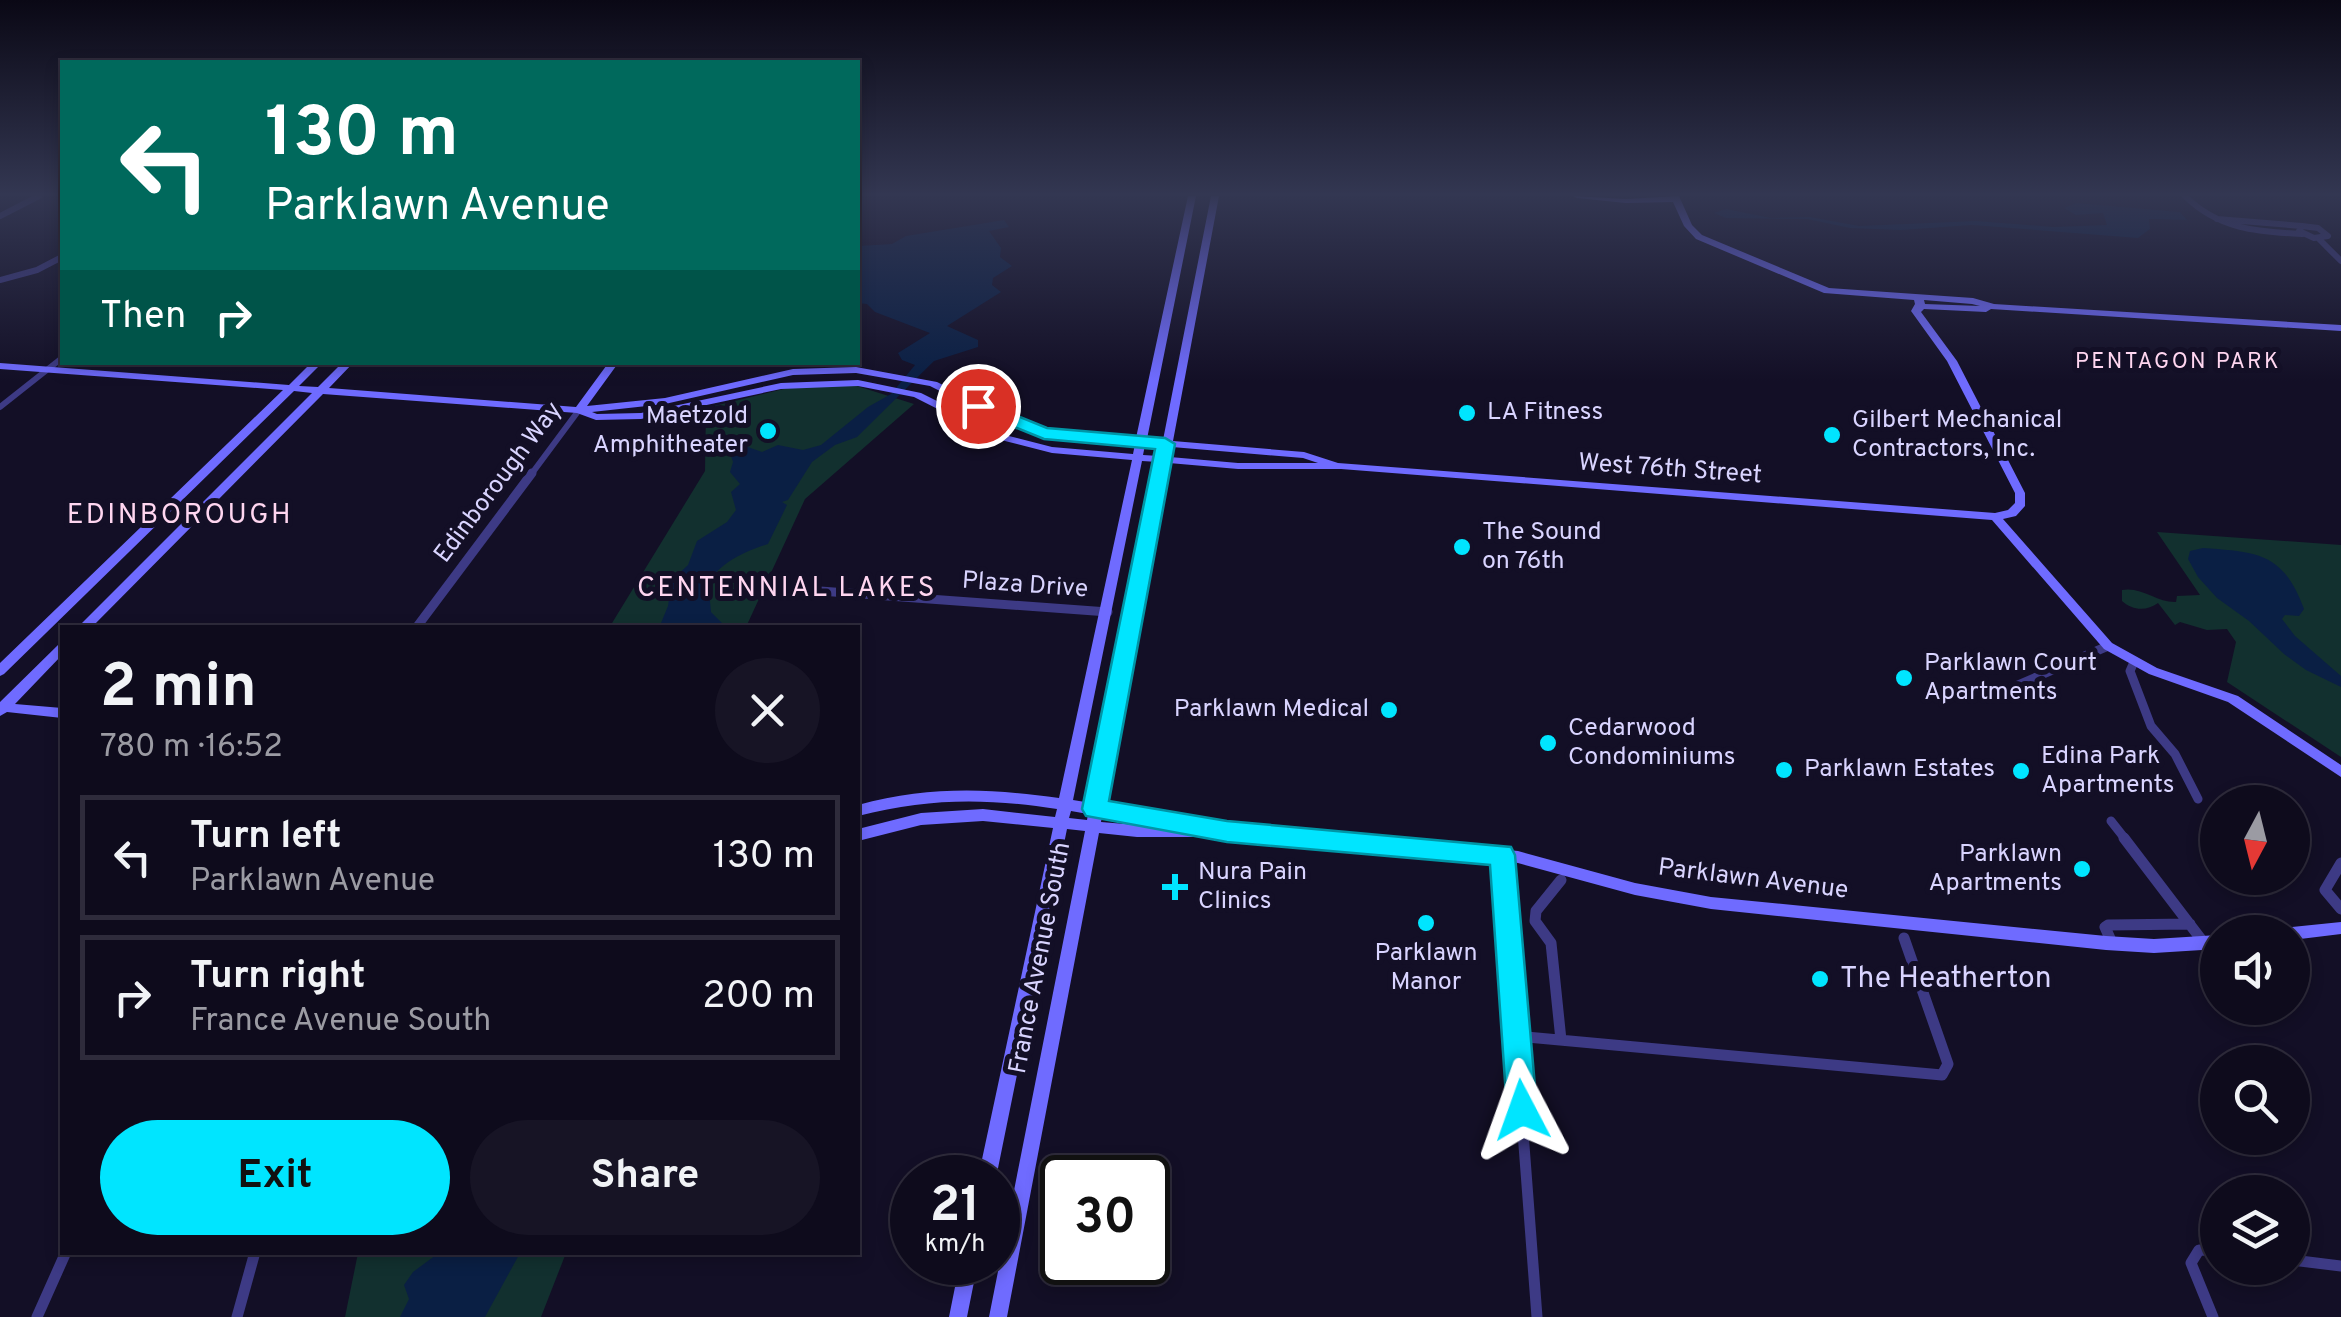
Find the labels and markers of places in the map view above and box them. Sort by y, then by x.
pin [936,364,1021,449]
place label: LA Fitness [1487,397,1603,429]
place label: Maetzold Amphitheater [593,401,748,462]
marker: LA Fitness [1456,402,1478,424]
place label: Gilbert Mechanical Contractors, Inc. [1852,405,2062,466]
marker: Maetzold Amphitheater [757,420,779,442]
marker: Gilbert Mechanical Contractors, Inc. [1821,424,1843,446]
place label: The Sound on 76th [1482,517,1602,578]
marker: The Sound on 76th [1451,536,1473,558]
place label: Parklawn Court Apartments [1924,648,2097,709]
marker: Parklawn Court Apartments [1893,667,1915,689]
place label: Parklawn Medical [1174,694,1369,726]
marker: Parklawn Medical [1378,699,1400,721]
place label: Cedarwood Condominiums [1568,713,1736,774]
marker: Cedarwood Condominiums [1537,732,1559,754]
place label: Edina Park Apartments [2041,741,2174,802]
place label: Parklawn Estates [1804,754,1995,786]
marker: Parklawn Estates [1773,759,1795,781]
marker: Edina Park Apartments [2010,760,2032,782]
place label: Parklawn Apartments [1929,839,2062,900]
place label: Nura Pain Clinics [1198,857,1307,918]
marker: Parklawn Apartments [2071,858,2093,880]
marker: Nura Pain Clinics [1162,874,1188,900]
marker: Parklawn Manor [1415,912,1437,934]
place label: Parklawn Manor [1374,938,1478,999]
place label: The Heatherton [1840,961,2052,998]
marker: The Heatherton [1809,968,1831,990]

